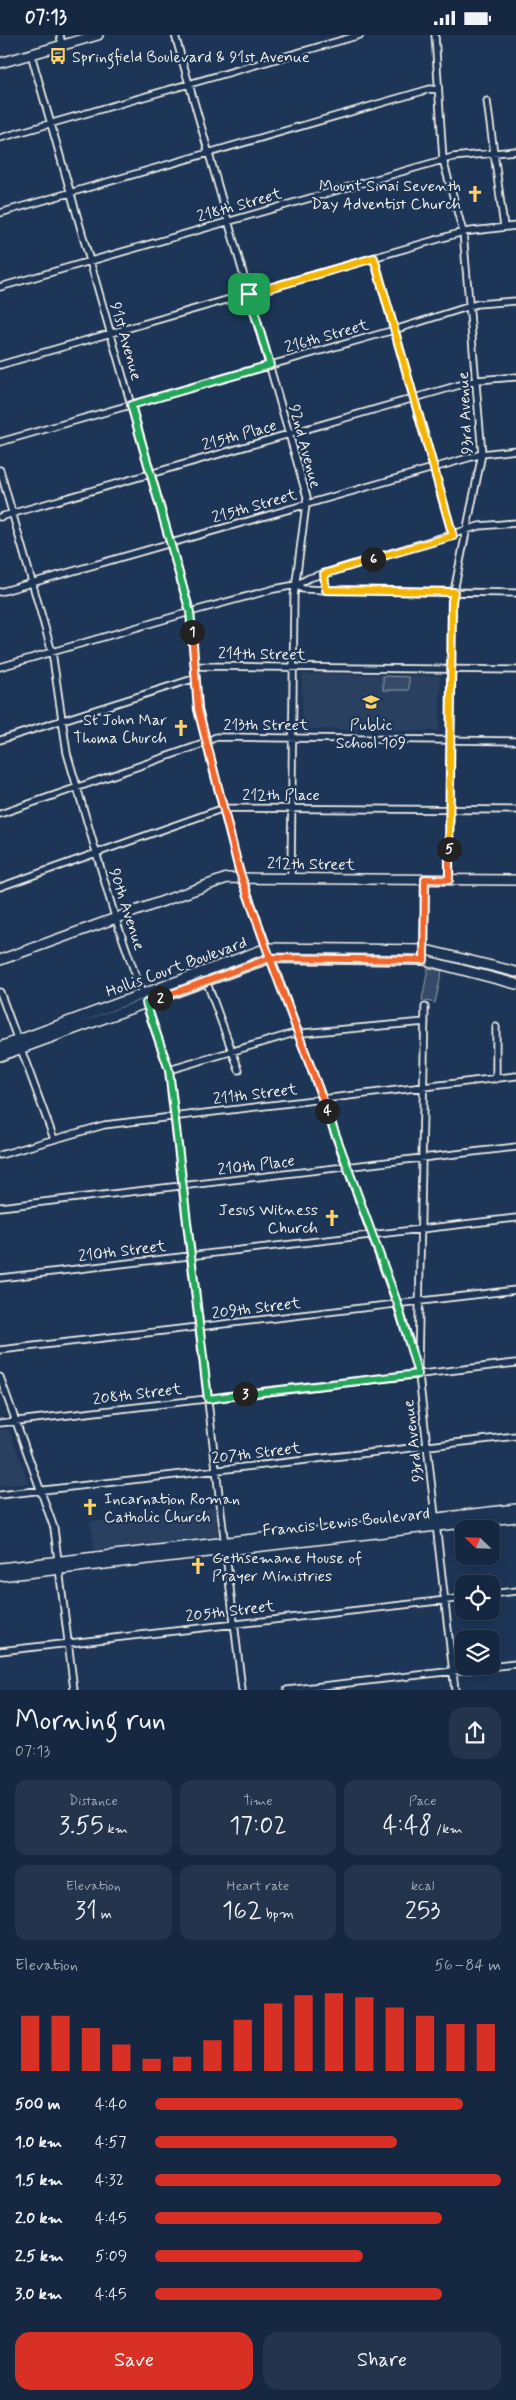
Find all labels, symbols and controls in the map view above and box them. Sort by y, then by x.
text: 07:13 [25,5,67,30]
bus stop icon: Springfield Boulevard & 91st Avenue [48,46,68,66]
place label: Springfield Boulevard & 91st Avenue [72,47,310,69]
place label: Mount Sinai Seventh Day Adventist Church [311,176,461,215]
street label: 218th Street [195,183,285,228]
church icon: Mount Sinai Seventh Day Adventist Church [465,184,485,204]
pin [228,273,270,315]
icon: arrive [235,280,263,308]
street label: 91st Avenue [104,300,147,383]
street label: 216th Street [282,314,371,358]
street label: 93rd Avenue [453,371,478,455]
street label: 92nd Avenue [283,402,326,491]
street label: 215th Place [200,415,279,456]
street label: 215th Street [210,484,300,529]
pin: 6 [360,547,386,571]
text: 6 [370,550,377,568]
pin: 1 [180,619,204,645]
text: 1 [189,623,196,641]
street label: 214th Street [218,643,307,666]
school or university icon: Public School 109 [361,692,381,712]
place label: St John Mar Thoma Church [73,710,167,749]
street label: 213th Street [224,715,309,736]
place label: Public School 109 [336,715,406,754]
church icon: St John Mar Thoma Church [171,718,191,738]
street label: 212th Place [242,785,320,806]
pin: 5 [436,837,462,861]
text: 5 [445,840,454,858]
street label: 212th Street [267,853,356,876]
street label: 90th Avenue [103,866,150,953]
street label: Hollis Court Boulevard [103,932,250,1003]
pin: 2 [148,985,172,1011]
text: 2 [157,989,164,1007]
street label: 211th Street [212,1079,299,1110]
pin: 4 [314,1099,340,1123]
text: 4 [323,1102,332,1120]
street label: 210th Place [217,1150,296,1181]
place label: Jesus Witness Church [218,1200,318,1239]
church icon: Jesus Witness Church [322,1208,342,1228]
street label: 210th Street [77,1236,168,1267]
street label: 209th Street [211,1293,302,1324]
street label: 208th Street [92,1379,183,1410]
pin: 3 [232,1381,258,1407]
text: 3 [242,1385,249,1403]
street label: 93rd Avenue [398,1398,429,1483]
street label: 207th Street [210,1438,302,1469]
place label: Incarnation Roman Catholic Church [104,1489,240,1528]
church icon: Incarnation Roman Catholic Church [80,1497,100,1517]
street label: Francis Lewis Boulevard [261,1503,431,1542]
north arrow [455,1520,500,1565]
map controls [455,1520,500,1675]
place label: Gethsemane House of Prayer Ministries [212,1548,362,1587]
church icon: Gethsemane House of Prayer Ministries [188,1556,208,1576]
button: locate [455,1575,500,1620]
street label: 205th Street [184,1596,276,1627]
button: layers [455,1630,500,1675]
text: Morning run [15,1703,166,1740]
button: share [449,1707,501,1759]
text: 07:13 [15,1741,50,1762]
text: Distance [69,1792,118,1810]
text: Time [243,1792,273,1810]
text: Pace [409,1792,437,1810]
text: 3.55 [59,1810,104,1843]
text: 17:02 [229,1810,287,1843]
text: 4:48 [383,1810,432,1843]
text: km [104,1820,128,1838]
text: /km [432,1820,463,1838]
text: Elevation [66,1877,121,1895]
text: Heart rate [227,1877,289,1895]
text: kcal [411,1877,434,1895]
text: 31 [75,1895,97,1928]
text: 162 [222,1895,262,1928]
text: 253 [405,1895,441,1928]
text: m [97,1905,112,1923]
text: bpm [262,1905,294,1923]
text: Elevation [15,1955,78,1976]
text: 56–84 m [434,1955,501,1976]
text: 500 m [15,2094,60,2115]
text: 4:40 [95,2094,127,2115]
text: 1.0 km [15,2132,62,2153]
text: 4:57 [95,2132,126,2153]
text: 1.5 km [15,2170,63,2191]
text: 4:32 [95,2170,124,2191]
text: 2.0 km [15,2208,63,2229]
text: 4:45 [95,2208,126,2229]
text: 2.5 km [15,2246,63,2267]
text: 5:09 [95,2246,127,2267]
text: 3.0 km [15,2284,62,2305]
text: 4:45 [95,2284,126,2305]
button: Save [15,2332,253,2390]
button: Share [263,2332,501,2390]

